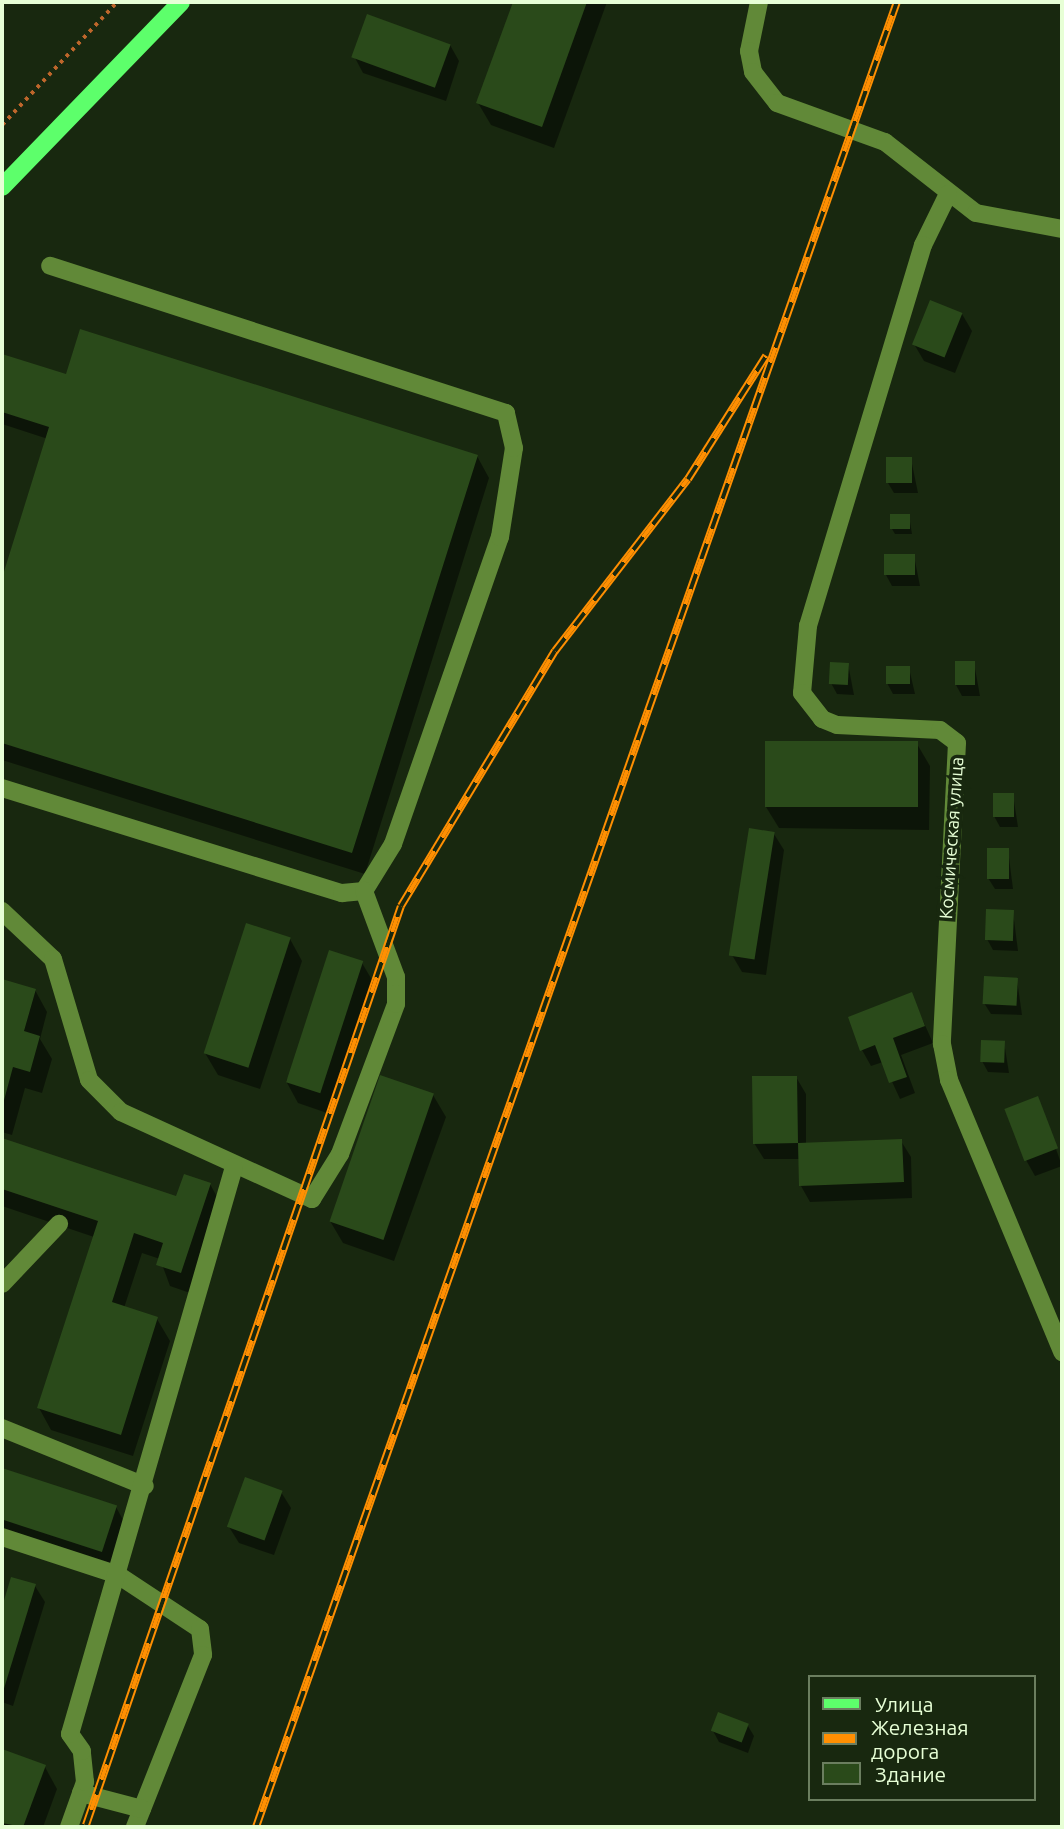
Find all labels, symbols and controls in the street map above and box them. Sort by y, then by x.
street label: Космическая улица [935,756,967,920]
legend [808,1675,1036,1801]
text: Улица [875,1692,933,1716]
text: Железная дорога [871,1715,969,1763]
text: Здание [875,1762,946,1786]

